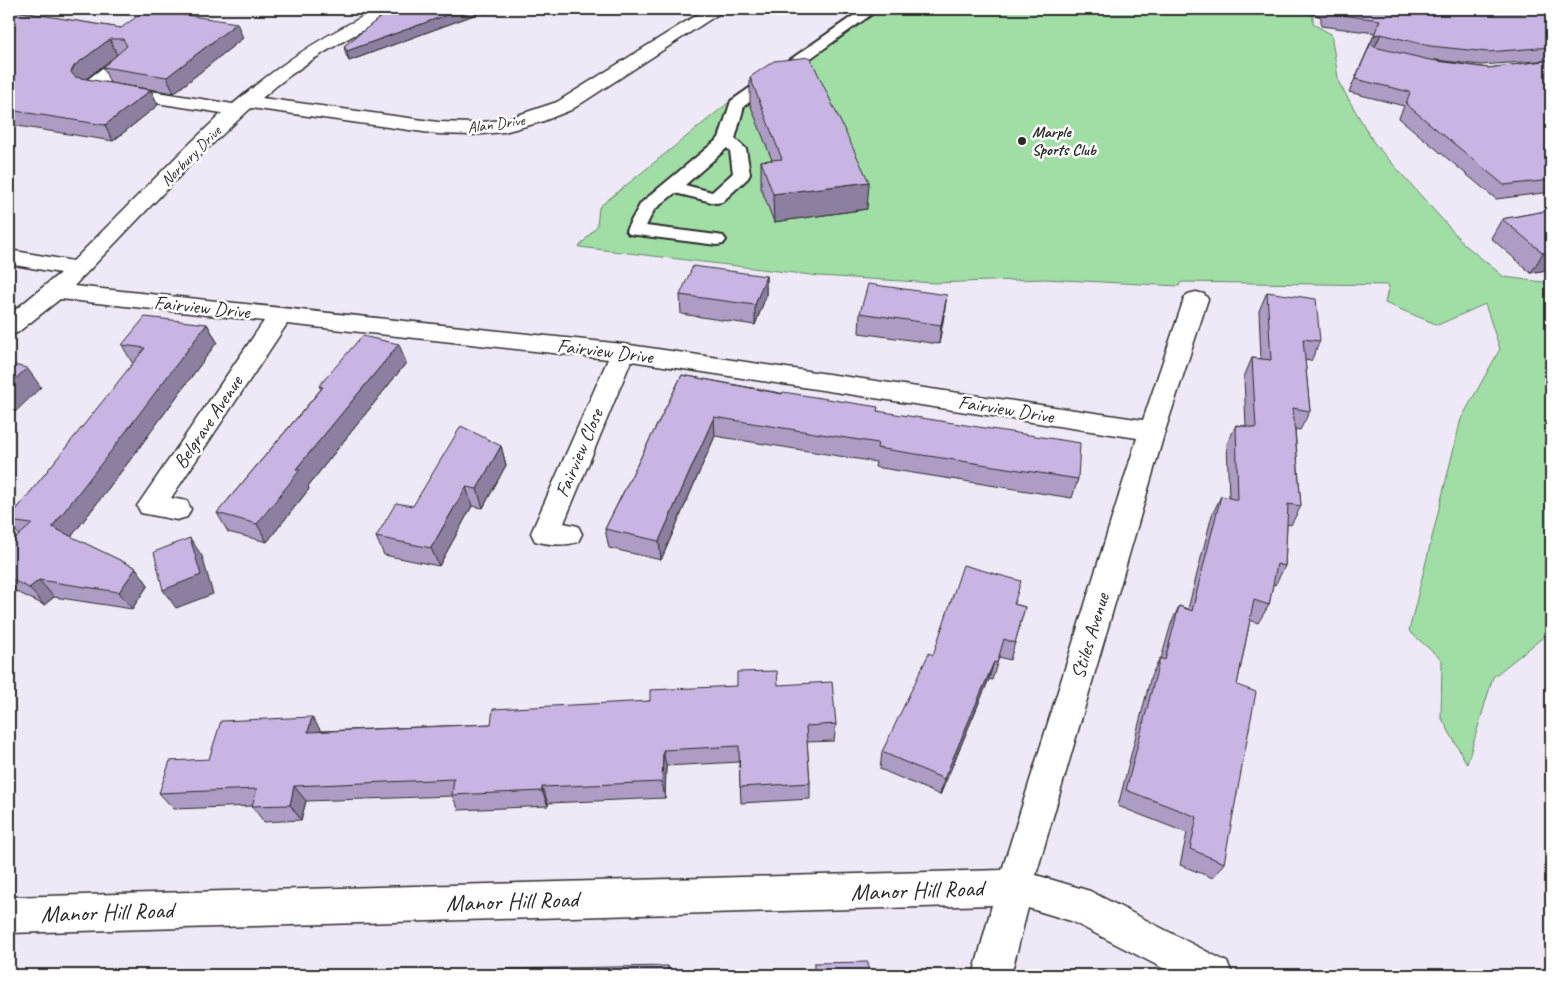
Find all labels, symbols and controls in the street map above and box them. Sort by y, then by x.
street label: Alan Drive [466,110,528,138]
street label: Norbury Drive [157,120,227,190]
place label: Marple Sports Club [1032,122,1098,160]
marker: Marple Sports Club [1016,135,1028,147]
street label: Fairview Drive [153,290,253,325]
street label: Fairview Drive [556,333,656,369]
street label: Belgrave Avenue [168,369,249,473]
street label: Fairview Drive [957,389,1057,429]
street label: Fairview Close [549,404,609,501]
street label: Stiles Avenue [1065,589,1115,682]
street label: Manor Hill Road [850,873,987,907]
street label: Manor Hill Road [445,884,582,918]
street label: Manor Hill Road [40,895,177,929]

